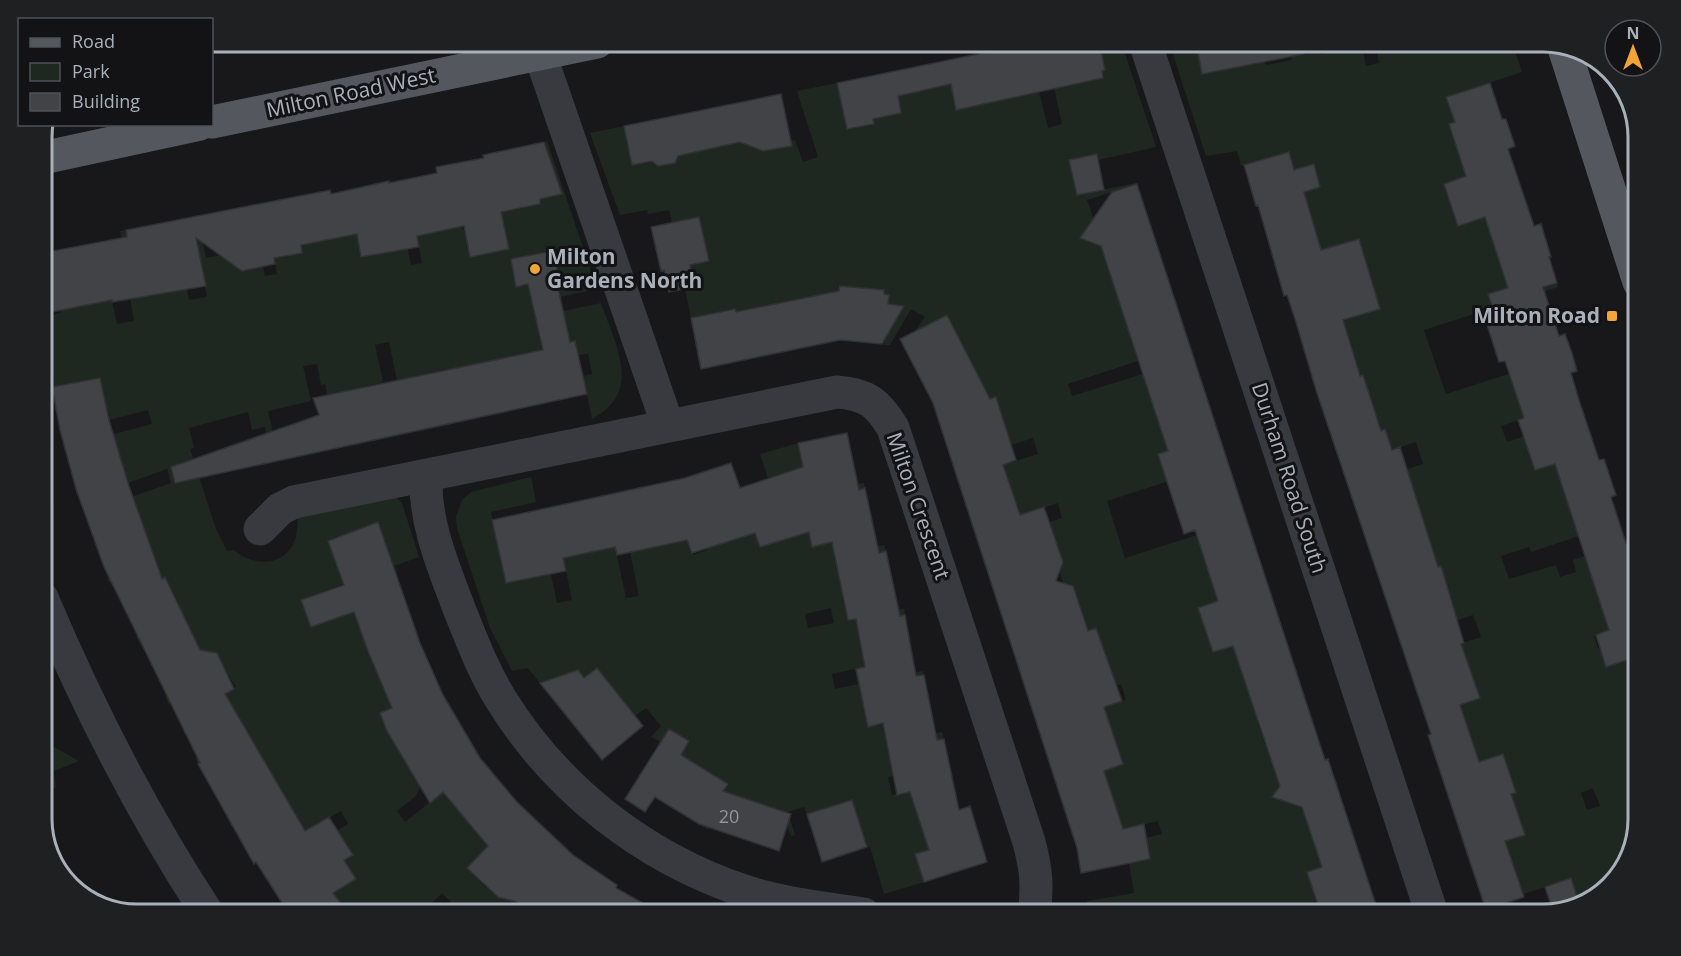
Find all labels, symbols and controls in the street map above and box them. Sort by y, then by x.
legend [18,18,213,126]
north arrow [1603,18,1663,78]
text: N [1626,22,1640,44]
text: Road [72,29,115,53]
text: Park [72,59,110,83]
street label: Milton Road West [264,60,438,124]
text: Building [72,89,140,113]
place label: Milton Gardens North [547,242,702,294]
marker: Milton Gardens North [528,262,542,276]
place label: Milton Road [1473,301,1600,329]
marker: Milton Road [1605,309,1619,323]
street label: Durham Road South [1246,379,1334,577]
street label: Milton Crescent [881,428,957,583]
house number: 20 [719,804,739,828]

